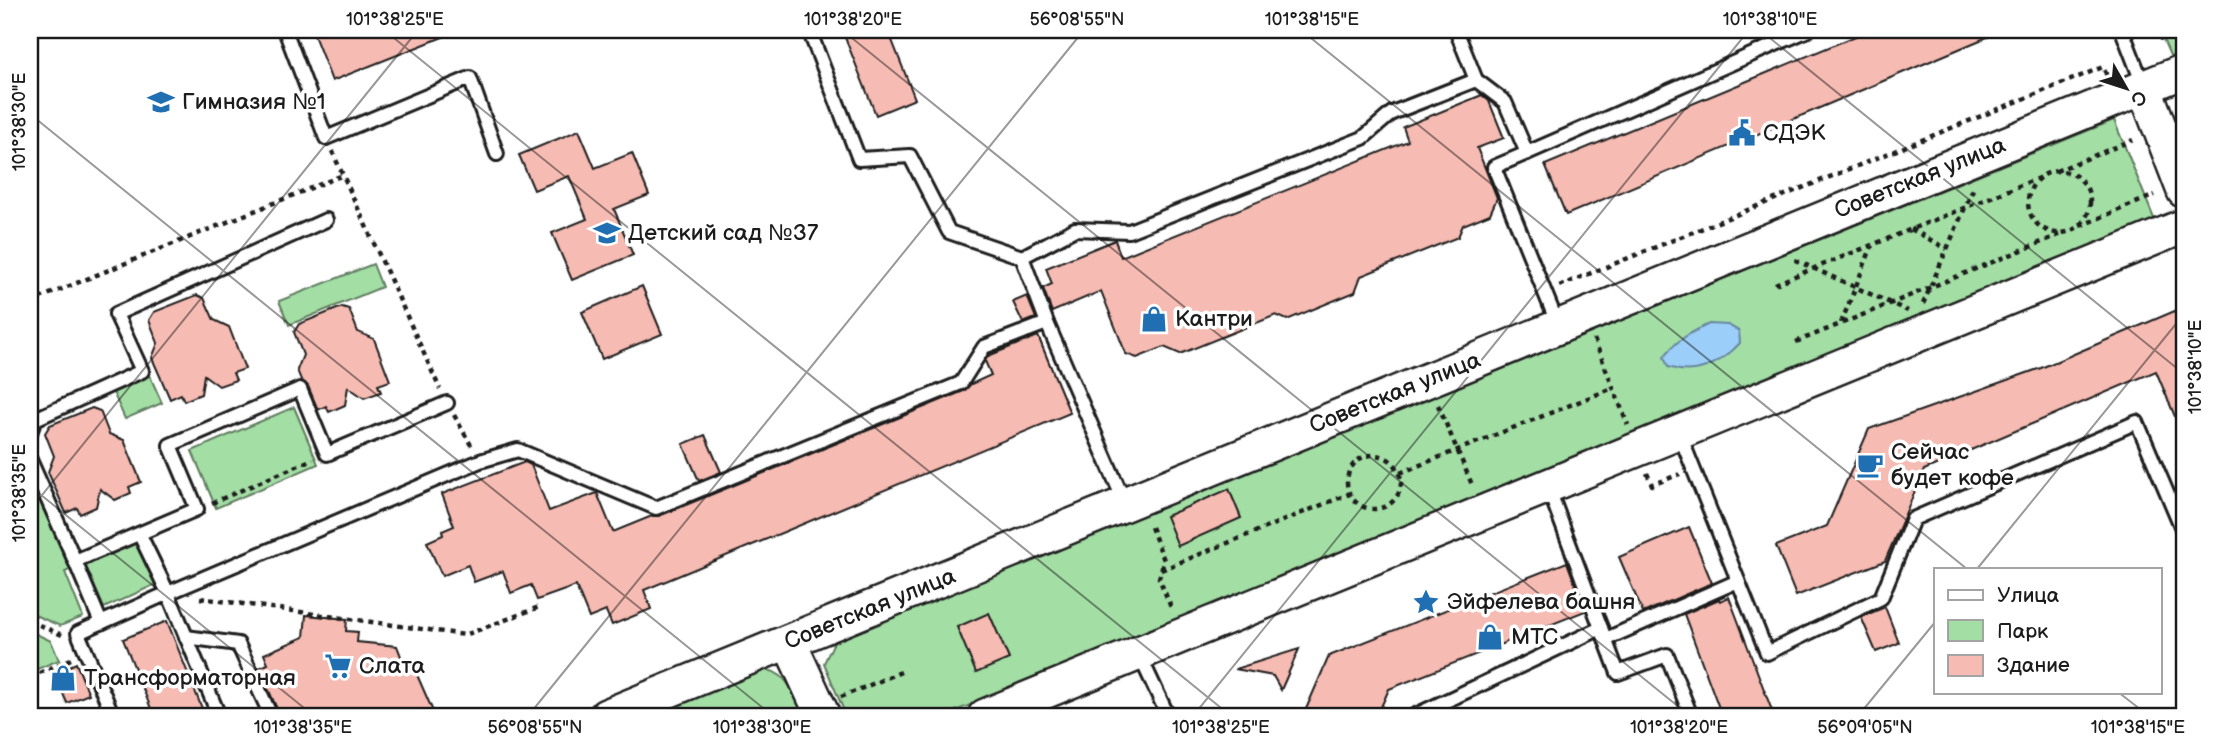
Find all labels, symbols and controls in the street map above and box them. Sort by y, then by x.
text: 101°38'25"E [346,9,444,30]
text: 101°38'20"E [804,9,902,30]
text: 56°08'55"N [1029,9,1125,30]
text: 101°38'15"E [1265,9,1359,30]
text: 101°38'10"E [1723,9,1817,30]
north arrow [2092,52,2162,122]
text: 101°38'30"E [9,73,30,171]
text: С [2125,85,2151,110]
school or university icon: Гимназия №1 [146,87,176,117]
place label: Гимназия №1 [182,88,326,116]
public building icon: СДЭК [1727,118,1757,148]
place label: СДЭК [1763,119,1825,147]
street label: Советская улица [1830,131,2010,225]
school or university icon: Детский сад №37 [592,218,622,248]
place label: Детский сад №37 [628,219,819,247]
shop icon: Кантри [1139,304,1169,334]
place label: Кантри [1175,305,1253,333]
text: 101°38'10"E [2185,320,2206,414]
street label: Советская улица [1305,346,1485,440]
place label: Сейчас будет кофе [1891,438,2014,492]
text: 101°38'35"E [9,444,30,542]
cafe icon: Сейчас будет кофе [1855,450,1885,480]
street label: Советская улица [780,562,960,656]
legend [1934,568,2162,694]
text: Улица [1997,583,2060,608]
place icon: Эйфелева башня [1411,587,1441,617]
place label: Эйфелева башня [1447,588,1635,616]
text: Парк [1997,619,2048,644]
shop icon: МТС [1475,622,1505,652]
place label: МТС [1511,623,1558,651]
supermarket icon: Слата [323,651,353,681]
place label: Слата [359,652,425,680]
text: Здание [1997,653,2070,678]
shop icon: Трансформаторная [48,663,78,693]
place label: Трансформаторная [84,664,296,692]
text: 101°38'35"E [254,717,352,738]
text: 56°08'55"N [487,717,583,738]
text: 101°38'30"E [713,717,811,738]
text: 101°38'25"E [1172,717,1270,738]
text: 101°38'20"E [1630,717,1728,738]
text: 56°09'05"N [1817,717,1913,738]
text: 101°38'15"E [2091,717,2185,738]

